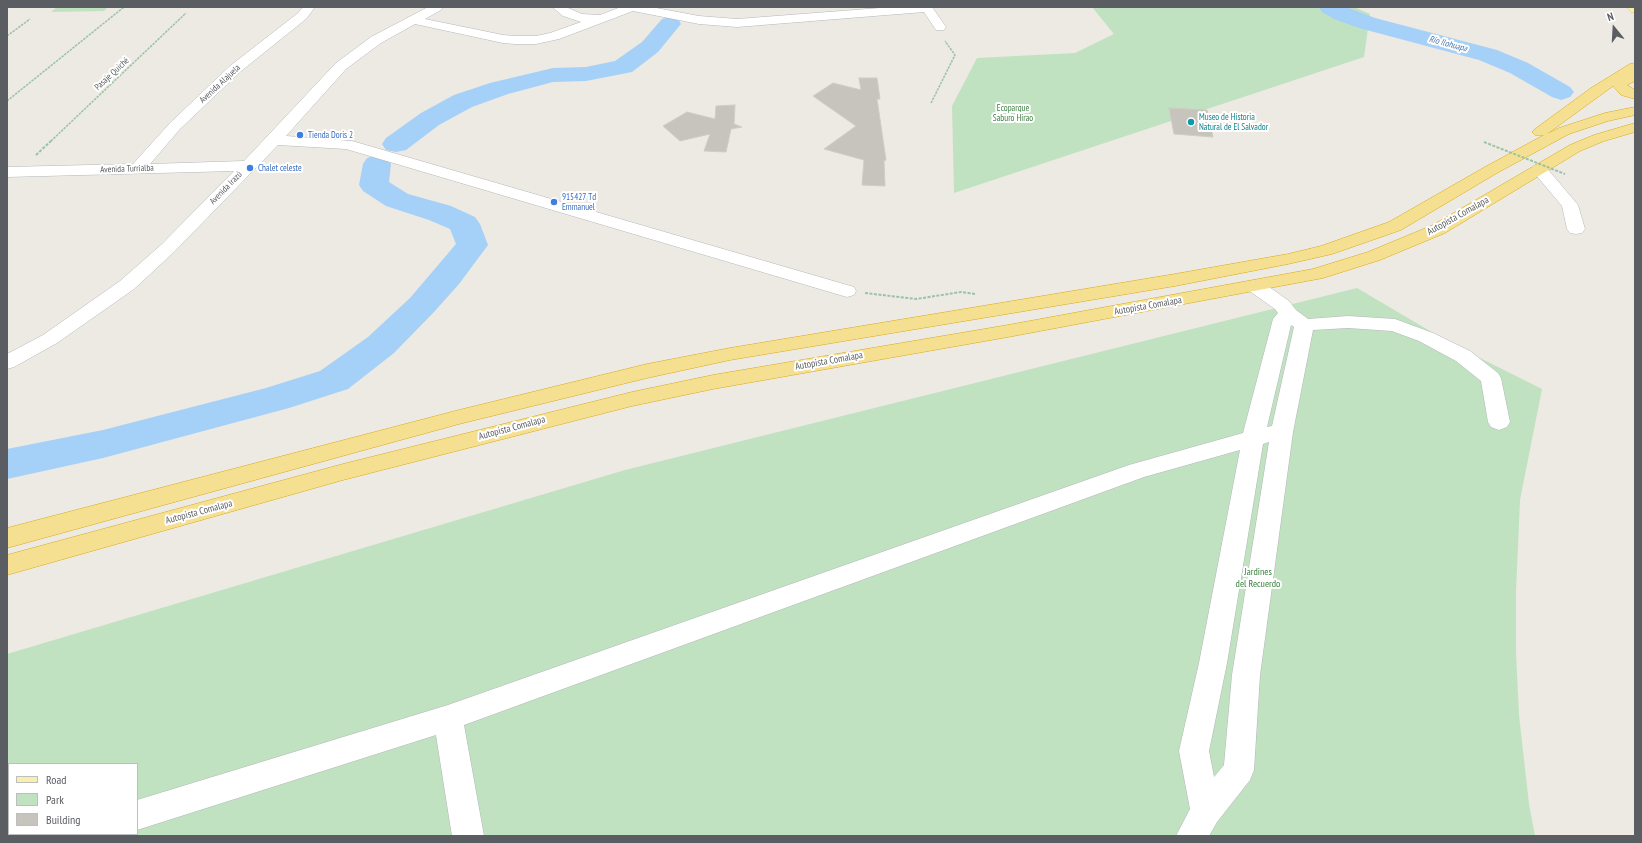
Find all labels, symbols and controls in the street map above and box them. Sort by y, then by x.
north arrow [1594,8,1634,48]
text: N [1605,9,1615,24]
water label: Río Ilohuapa [1428,34,1468,54]
street label: Pasaje Quiché [92,55,132,93]
street label: Avenida Alajuela [197,62,243,106]
park label: Ecoparque Saburo Hirao [993,103,1033,124]
place label: Museo de Historia Natural de El Salvador [1199,112,1268,133]
marker: Museo de Historia Natural de El Salvador [1186,117,1196,127]
marker: Tienda Doris 2 [295,130,305,140]
place label: Tienda Doris 2 [308,130,353,140]
street label: Avenida Turrialba [100,163,154,175]
marker: Chalet celeste [245,163,255,173]
place label: Chalet celeste [258,163,302,173]
street label: Avenida Irazú [208,169,244,207]
place label: 915427 Td Emmanuel [562,192,596,213]
street label: Autopista Comalapa [1425,194,1491,238]
marker: 915427 Td Emmanuel [549,197,559,207]
street label: Autopista Comalapa [1113,294,1183,318]
street label: Autopista Comalapa [794,349,864,373]
street label: Autopista Comalapa [477,413,547,443]
street label: Autopista Comalapa [164,497,234,527]
park label: Jardines del Recuerdo [1236,566,1280,590]
legend [8,763,138,835]
text: Road [46,772,66,787]
text: Park [46,792,64,807]
text: Building [46,812,81,827]

